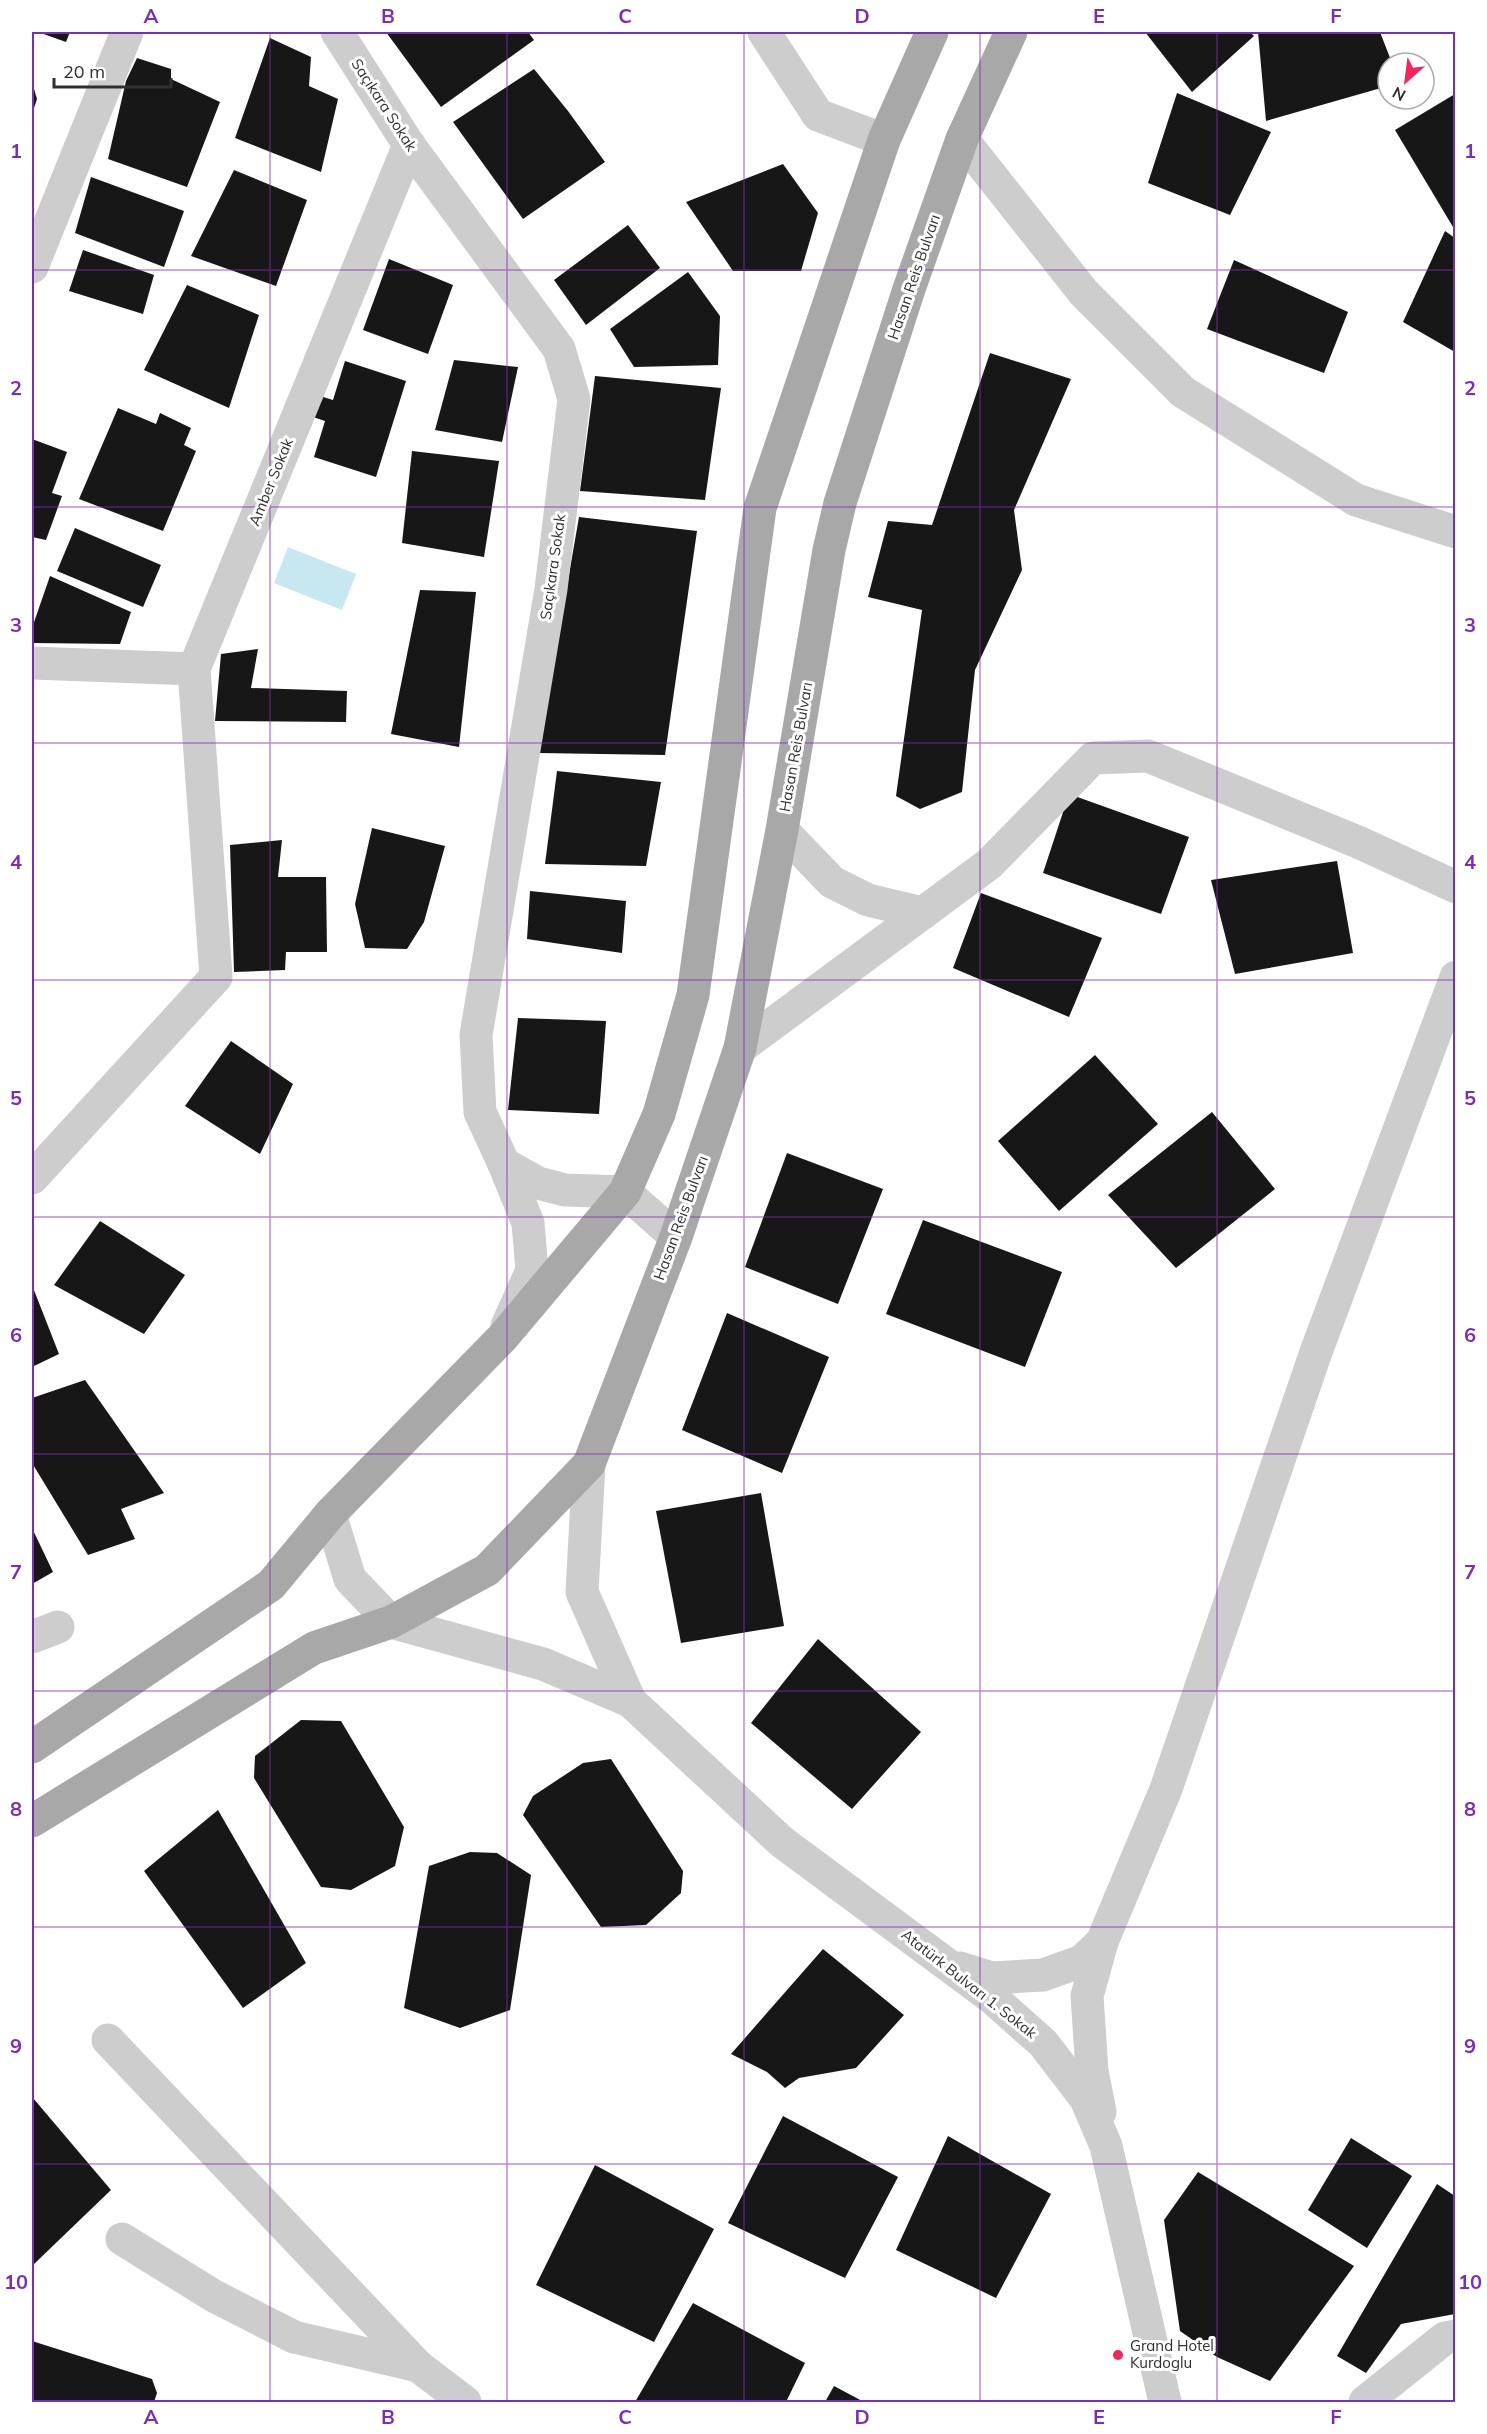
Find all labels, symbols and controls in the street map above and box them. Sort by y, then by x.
text: A [144,3,159,28]
text: B [381,3,395,28]
text: C [618,3,632,28]
text: D [854,3,870,28]
text: E [1093,3,1105,28]
text: F [1330,3,1342,28]
scale bar [54,51,171,89]
north arrow [1376,51,1436,111]
street label: Saçıkara Sokak [347,55,422,155]
text: 20 m [63,60,105,83]
text: N [1389,83,1409,106]
text: 1 [10,138,22,163]
text: 1 [1464,138,1476,163]
street label: Hasan Reis Bulvarı [883,212,944,342]
text: 2 [10,375,22,400]
text: 2 [1464,375,1476,400]
street label: Amber Sokak [244,435,297,528]
street label: Saçıkara Sokak [536,513,569,621]
text: 3 [10,612,22,637]
text: 3 [1464,612,1476,637]
street label: Hasan Reis Bulvarı [775,681,816,813]
text: 4 [10,849,22,874]
text: 4 [1464,849,1476,874]
text: 5 [10,1085,22,1110]
text: 5 [1464,1085,1476,1110]
street label: Hasan Reis Bulvarı [649,1153,712,1283]
text: 6 [10,1322,22,1347]
text: 6 [1464,1322,1476,1347]
text: 7 [10,1559,22,1584]
text: 7 [1464,1559,1476,1584]
text: 8 [10,1796,22,1821]
text: 8 [1464,1796,1476,1821]
street label: Atatürk Bulvarı 1. Sokak [898,1925,1041,2043]
text: 9 [10,2033,22,2058]
text: 9 [1464,2033,1476,2058]
text: 10 [4,2269,28,2294]
text: 10 [1458,2269,1482,2294]
place label: Grand Hotel Kurdoglu [1130,2336,1214,2372]
marker: Grand Hotel Kurdoglu [1111,2348,1125,2362]
text: A [144,2404,159,2429]
text: B [381,2404,395,2429]
text: C [618,2404,632,2429]
text: D [854,2404,870,2429]
text: E [1093,2404,1105,2429]
text: F [1330,2404,1342,2429]

